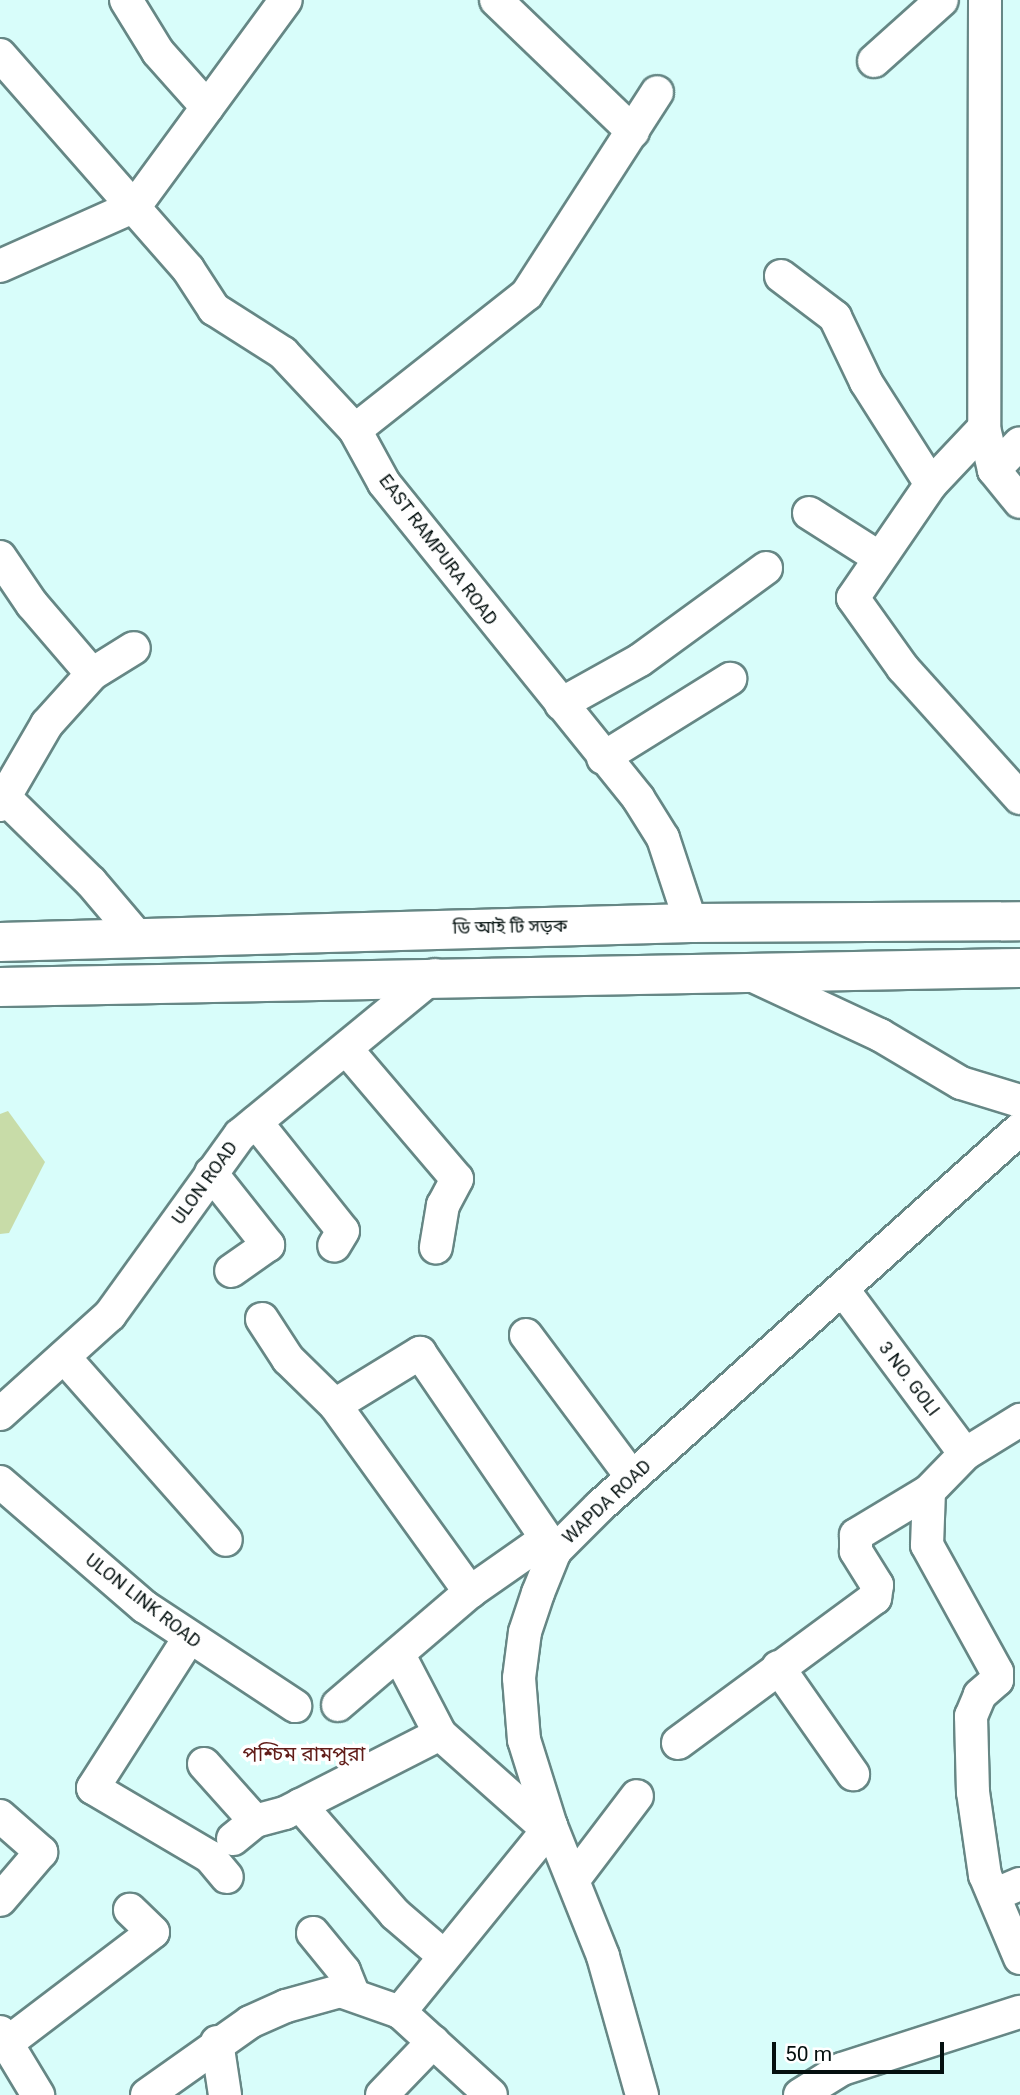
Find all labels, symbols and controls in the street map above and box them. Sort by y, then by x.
street label: EAST RAMPURA ROAD [374,470,502,630]
street label: ডি আই টি সড়ক [452,915,568,939]
street label: ULON ROAD [168,1137,242,1229]
street label: 3 NO. GOLI [874,1338,944,1420]
street label: WAPDA ROAD [558,1455,656,1549]
street label: ULON LINK ROAD [81,1549,205,1653]
district label: পশ্চিম রামপুরা [243,1741,365,1767]
scale bar [775,2028,946,2072]
text: 50 m [785,2042,832,2066]

